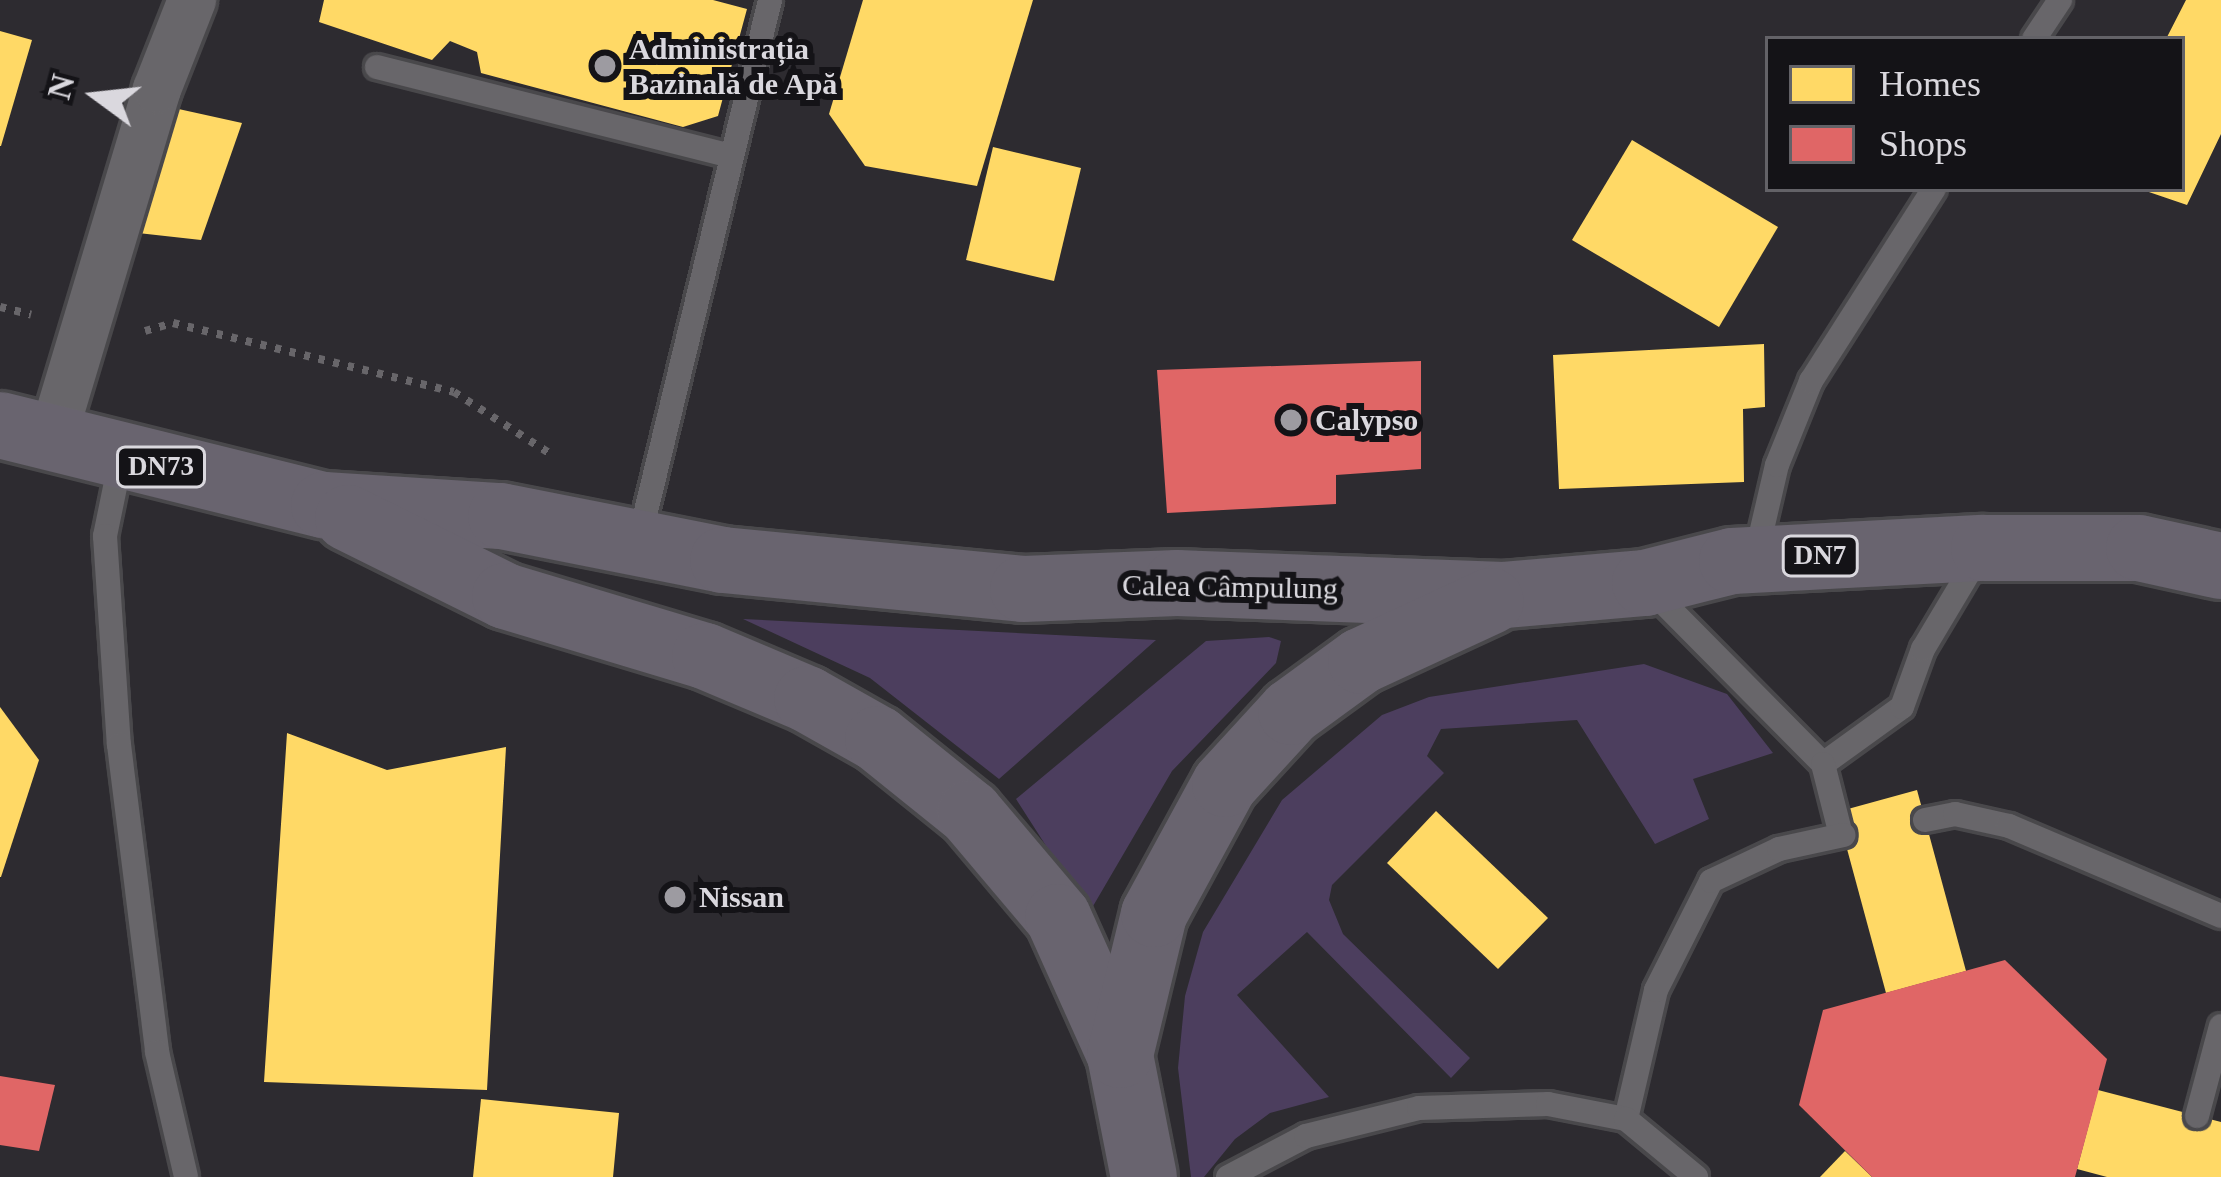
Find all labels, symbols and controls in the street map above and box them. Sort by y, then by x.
place label: Administrația Bazinală de Apă [629,31,839,101]
north arrow [36,36,156,156]
legend [1765,36,2185,192]
marker: Administrația Bazinală de Apă [592,53,618,79]
text: Homes [1879,64,1981,104]
text: N [41,71,82,103]
text: Shops [1879,124,1967,164]
place label: Calypso [1315,402,1418,438]
marker: Calypso [1278,407,1304,433]
road number: DN73 [116,446,206,488]
road number: DN7 [1781,535,1859,577]
street label: Calea Câmpulung [1122,567,1338,607]
place label: Nissan [699,879,784,915]
marker: Nissan [662,884,688,910]

